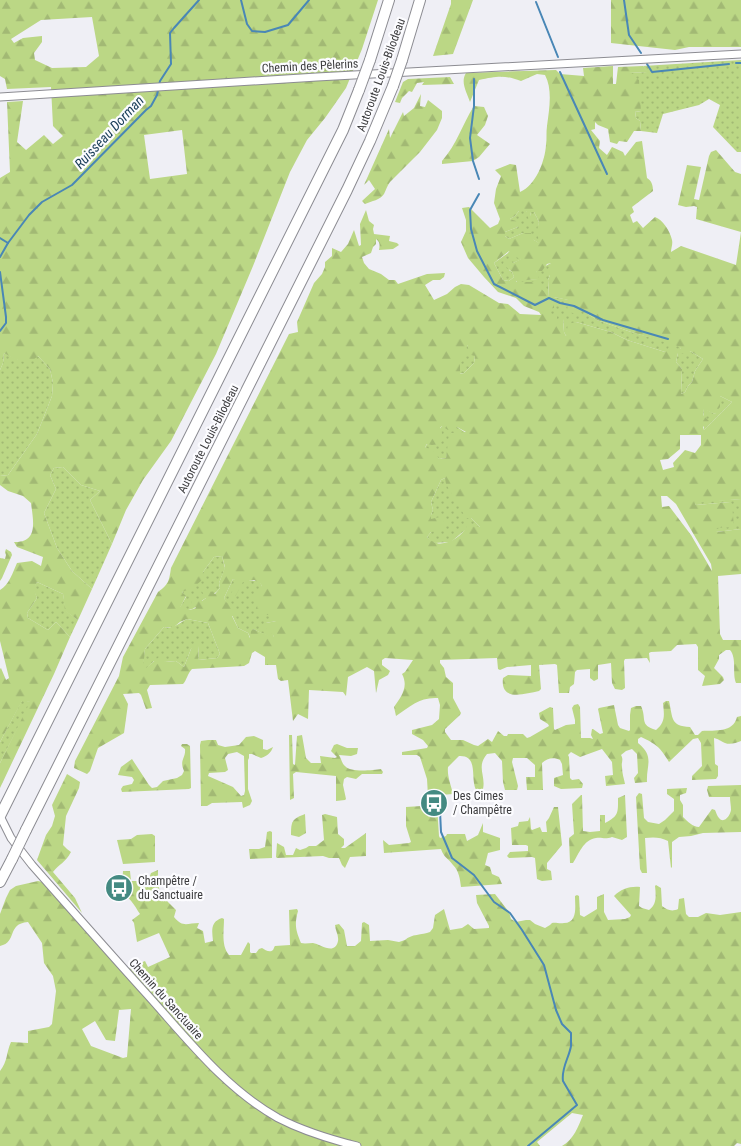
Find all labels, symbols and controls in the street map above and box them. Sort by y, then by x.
street label: Autoroute Louis-Bilodeau [354,16,408,133]
street label: Chemin des Pèlerins [261,56,359,76]
water label: Ruisseau Dorman [71,92,147,172]
street label: Autoroute Louis-Bilodeau [175,382,241,495]
bus stop icon: Des Cimes / Champêtre [419,788,449,818]
place label: Des Cimes / Champêtre [453,789,512,817]
bus stop icon: Champêtre / du Sanctuaire [104,873,134,903]
place label: Champêtre / du Sanctuaire [138,874,203,902]
street label: Chemin du Sanctuaire [126,956,206,1042]

